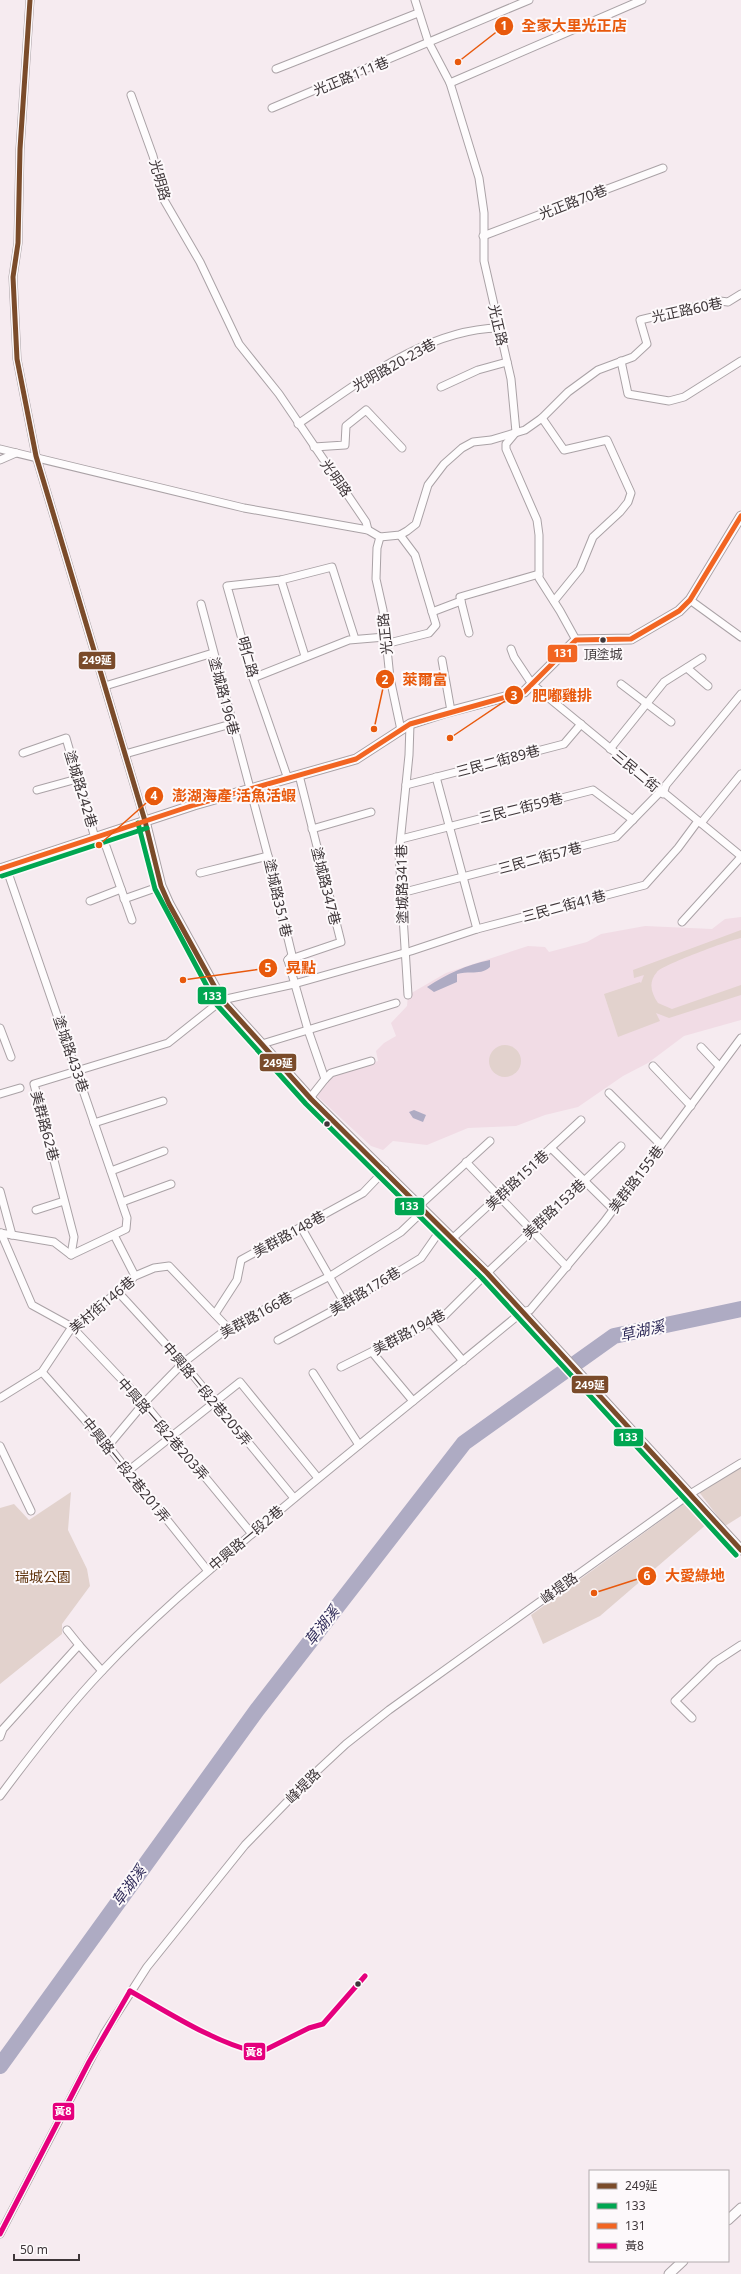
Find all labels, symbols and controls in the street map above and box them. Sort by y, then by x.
callout: 全家大里光正店 [494,13,635,40]
text: 全家大里光正店 [521,15,627,35]
text: 1 [501,17,507,34]
street label: 光正路111巷 [310,52,391,99]
street label: 光明路 [146,157,175,203]
street label: 光正路70巷 [536,180,610,223]
street label: 光正路60巷 [650,293,724,326]
street label: 光正路 [485,302,512,347]
street label: 光明路20-23巷 [349,334,439,395]
street label: 光明路 [317,455,356,500]
street label: 光正路 [373,612,396,656]
street label: 明仁路 [234,634,263,680]
marker: 頂塗城 [598,635,608,645]
line badge: 131 [547,644,578,663]
text: 131 [554,645,572,660]
place label: 頂塗城 [583,645,623,663]
line badge: 249延 [78,651,116,670]
text: 249延 [82,652,112,667]
street label: 塗城路196巷 [205,655,244,737]
callout: 萊爾富 [375,666,456,693]
text: 萊爾富 [402,669,448,689]
text: 2 [382,671,389,688]
callout: 肥嘟雞排 [504,682,600,709]
text: 肥嘟雞排 [532,685,592,705]
text: 3 [511,687,518,704]
street label: 三民二街89巷 [454,740,542,781]
street label: 三民二街 [609,745,664,796]
street label: 塗城路242巷 [61,748,102,830]
callout: 澎湖海產 活魚活蝦 [144,782,304,809]
text: 澎湖海產 活魚活蝦 [172,785,296,805]
text: 4 [151,787,158,804]
street label: 三民二街59巷 [477,788,565,827]
street label: 三民二街57巷 [496,837,584,878]
street label: 塗城路341巷 [391,844,412,924]
street label: 塗城路347巷 [308,845,345,927]
street label: 塗城路351巷 [260,857,297,939]
street label: 三民二街41巷 [520,885,608,926]
callout: 晃點 [258,954,324,981]
text: 晃點 [286,957,316,977]
text: 5 [265,959,272,976]
line badge: 133 [197,986,227,1005]
text: 133 [203,988,221,1003]
street label: 塗城路433巷 [49,1013,93,1095]
line badge: 249延 [259,1053,297,1072]
text: 249延 [263,1055,293,1070]
street label: 美群路62巷 [27,1089,64,1163]
unlabelled marker [322,1119,332,1129]
street label: 美群路155巷 [604,1141,667,1216]
street label: 美群路151巷 [481,1145,552,1214]
street label: 美群路153巷 [518,1174,589,1243]
line badge: 133 [394,1197,425,1216]
text: 133 [400,1198,418,1213]
street label: 美群路148巷 [249,1206,328,1261]
street label: 美群路176巷 [326,1262,404,1319]
street label: 美村街146巷 [65,1272,138,1338]
street label: 美群路166巷 [216,1287,295,1342]
street label: 美群路194巷 [369,1304,449,1359]
water label: 草湖溪 [618,1315,668,1345]
street label: 中興路一段2巷205弄 [158,1338,256,1450]
street label: 中興路一段2巷203弄 [114,1373,213,1484]
line badge: 249延 [571,1375,609,1394]
text: 249延 [575,1377,605,1392]
street label: 中興路一段2巷201弄 [78,1413,175,1526]
line badge: 133 [613,1428,644,1447]
text: 133 [619,1429,637,1444]
street label: 中興路一段2巷 [204,1501,287,1574]
callout: 大愛綠地 [637,1562,733,1589]
text: 大愛綠地 [665,1565,725,1585]
park label: 瑞城公園 [15,1567,71,1586]
text: 6 [644,1567,651,1584]
street label: 峰堤路 [536,1568,581,1608]
water label: 草湖溪 [299,1600,344,1649]
street label: 峰堤路 [281,1764,324,1807]
water label: 草湖溪 [107,1860,151,1909]
unlabelled marker [353,1979,363,1989]
line badge: 黃8 [243,2042,266,2061]
text: 黃8 [245,2044,263,2059]
line badge: 黃8 [52,2102,75,2121]
text: 黃8 [54,2103,72,2118]
legend [589,2170,729,2262]
text: 249延 [625,2177,658,2194]
text: 133 [625,2197,646,2214]
text: 131 [625,2217,646,2234]
scale bar [14,2236,79,2262]
text: 黃8 [625,2237,644,2254]
text: 50 m [20,2241,48,2258]

